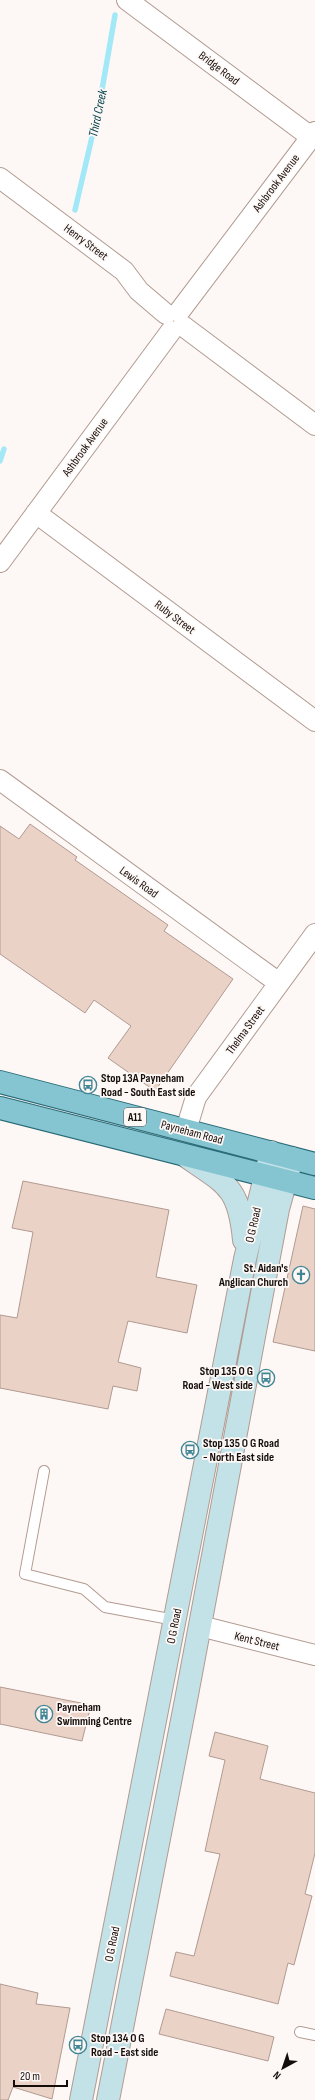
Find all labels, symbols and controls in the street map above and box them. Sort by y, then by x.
street label: Bridge Road [195,48,242,89]
water label: Third Creek [85,87,111,138]
street label: Ashbrook Avenue [249,151,303,216]
street label: Henry Street [61,221,111,264]
street label: Ashbrook Avenue [59,415,112,480]
street label: Ruby Street [151,597,198,638]
street label: Lewis Road [116,863,161,901]
street label: Thelma Street [223,1003,268,1058]
place label: Stop 13A Payneham Road - South East side [101,1071,195,1100]
bus stop icon: Stop 13A Payneham Road - South East side [78,1075,98,1095]
road number: A11 [124,1108,146,1126]
street label: Payneham Road [159,1117,224,1148]
street label: O G Road [242,1206,265,1244]
place label: St. Aidan's Anglican Church [218,1261,288,1290]
church icon: St. Aidan's Anglican Church [291,1265,311,1285]
place label: Stop 135 O G Road - West side [182,1364,253,1393]
bus stop icon: Stop 135 O G Road - West side [256,1368,276,1388]
place label: Stop 135 O G Road - North East side [203,1436,279,1465]
bus stop icon: Stop 135 O G Road - North East side [180,1440,200,1460]
street label: O G Road [164,1607,185,1645]
street label: Kent Street [233,1629,281,1654]
place label: Payneham Swimming Centre [57,1700,132,1729]
building icon: Payneham Swimming Centre [34,1704,54,1724]
street label: O G Road [102,1925,123,1963]
place label: Stop 134 O G Road - East side [91,2031,158,2060]
bus stop icon: Stop 134 O G Road - East side [68,2035,88,2055]
north arrow [263,2048,303,2088]
scale bar [14,2062,67,2088]
text: N [270,2068,283,2082]
text: 20 m [20,2069,40,2084]

